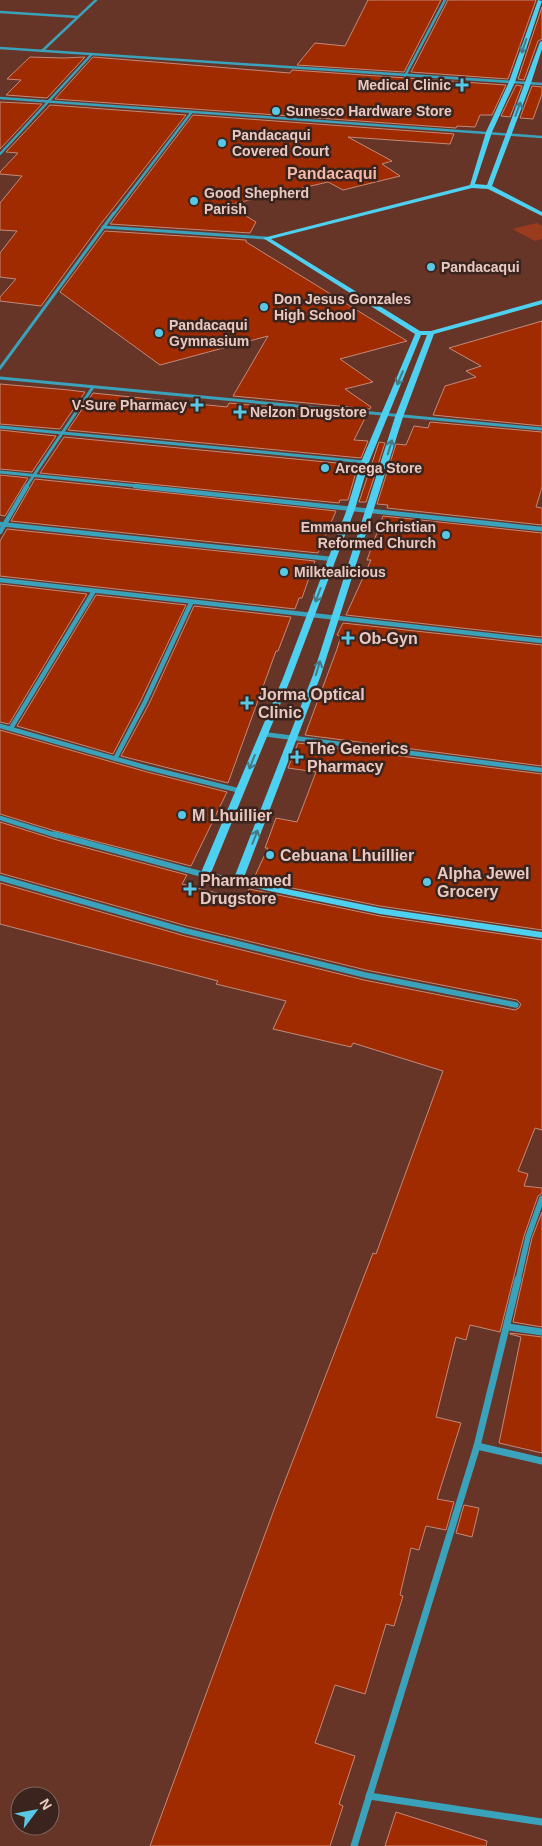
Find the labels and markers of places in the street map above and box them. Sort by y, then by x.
place label: Medical Clinic [358,77,451,93]
marker: Medical Clinic [455,78,469,92]
place label: Sunesco Hardware Store [286,103,452,119]
marker: Sunesco Hardware Store [270,105,282,117]
place label: Pandacaqui Covered Court [232,127,330,159]
marker: Pandacaqui Covered Court [216,137,228,149]
place label: Good Shepherd Parish [204,185,309,217]
marker: Good Shepherd Parish [188,195,200,207]
place label: Pandacaqui [441,259,520,275]
marker: Pandacaqui [425,261,437,273]
place label: Don Jesus Gonzales High School [274,291,411,323]
marker: Don Jesus Gonzales High School [258,301,270,313]
place label: Pandacaqui Gymnasium [169,317,249,349]
marker: Pandacaqui Gymnasium [153,327,165,339]
place label: V-Sure Pharmacy [72,397,187,413]
marker: V-Sure Pharmacy [191,399,203,411]
place label: Nelzon Drugstore [250,404,367,420]
marker: Nelzon Drugstore [234,406,246,418]
place label: Arcega Store [335,460,422,476]
marker: Arcega Store [319,462,331,474]
place label: Emmanuel Christian Reformed Church [301,519,436,551]
marker: Emmanuel Christian Reformed Church [440,529,452,541]
place label: Milktealicious [294,564,386,580]
marker: Milktealicious [278,566,290,578]
place label: Ob-Gyn [359,630,418,647]
marker: Ob-Gyn [341,631,355,645]
place label: Jorma Optical Clinic [258,686,365,721]
marker: Jorma Optical Clinic [240,696,254,710]
place label: The Generics Pharmacy [307,740,408,775]
marker: The Generics Pharmacy [291,751,303,763]
place label: M Lhuillier [192,807,272,824]
marker: M Lhuillier [176,809,188,821]
place label: Cebuana Lhuillier [280,847,414,864]
marker: Cebuana Lhuillier [264,849,276,861]
place label: Alpha Jewel Grocery [437,865,529,900]
place label: Pharmamed Drugstore [200,872,292,907]
marker: Alpha Jewel Grocery [421,876,433,888]
marker: Pharmamed Drugstore [184,883,196,895]

